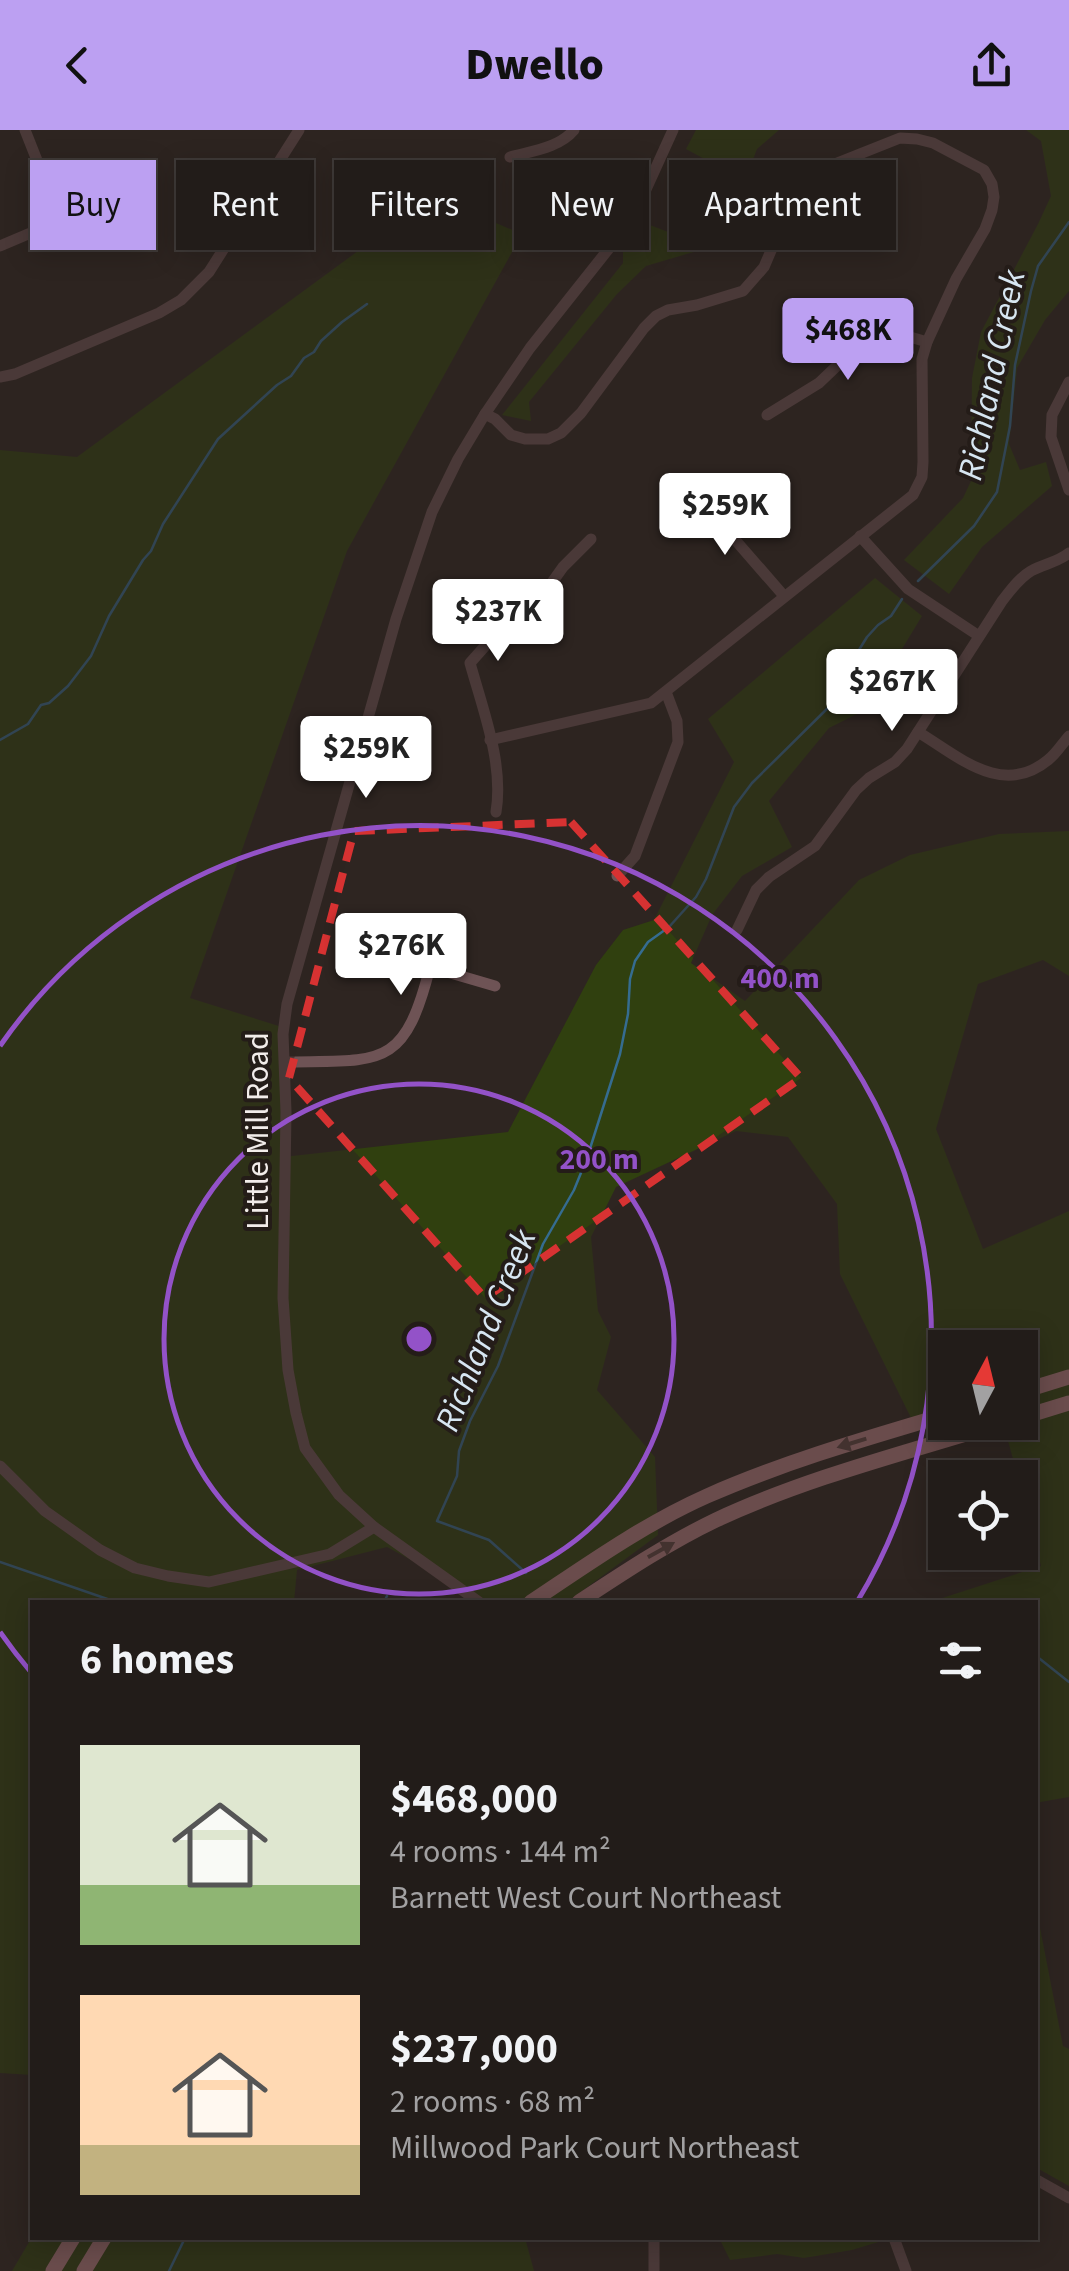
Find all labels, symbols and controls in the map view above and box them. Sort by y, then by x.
text: Dwello [465,33,604,97]
icon: back [50,38,105,93]
icon: share [964,38,1019,93]
chip: Buy [30,160,156,250]
chip: Rent [176,160,314,250]
chip: Filters [334,160,494,250]
chip: New [514,160,649,250]
chip: Apartment [669,160,896,250]
water label: Richland Creek [945,264,1039,485]
pin: $468K [778,298,918,383]
text: $468K [804,307,892,353]
pin: $259K [655,473,795,558]
text: $259K [681,482,769,528]
pin: $237K [428,579,568,664]
text: $237K [454,588,542,634]
pin: $267K [822,649,962,734]
text: $267K [848,658,936,704]
pin: $259K [296,716,436,801]
text: $259K [322,725,410,771]
pin: $276K [331,913,471,998]
text: $276K [357,922,445,968]
text: 400 m [740,957,820,1000]
street label: Little Mill Road [235,1032,281,1230]
text: 200 m [559,1138,639,1181]
water label: Richland Creek [423,1221,550,1439]
centre of rings [401,1321,437,1357]
north arrow [928,1330,1038,1440]
map controls [928,1330,1038,1570]
one-way arrow [836,1436,866,1451]
button: locate [928,1460,1038,1570]
one-way arrow [647,1542,675,1559]
text: 6 homes [80,1630,234,1690]
icon: filters [933,1633,988,1688]
text: $468,000 [390,1769,558,1829]
icon: home [160,1785,280,1905]
text: 4 rooms · 144 m² [390,1829,611,1875]
text: Barnett West Court Northeast [390,1875,781,1921]
text: $237,000 [390,2019,558,2079]
icon: home [160,2035,280,2155]
text: 2 rooms · 68 m² [390,2079,595,2125]
text: Millwood Park Court Northeast [390,2125,799,2171]

